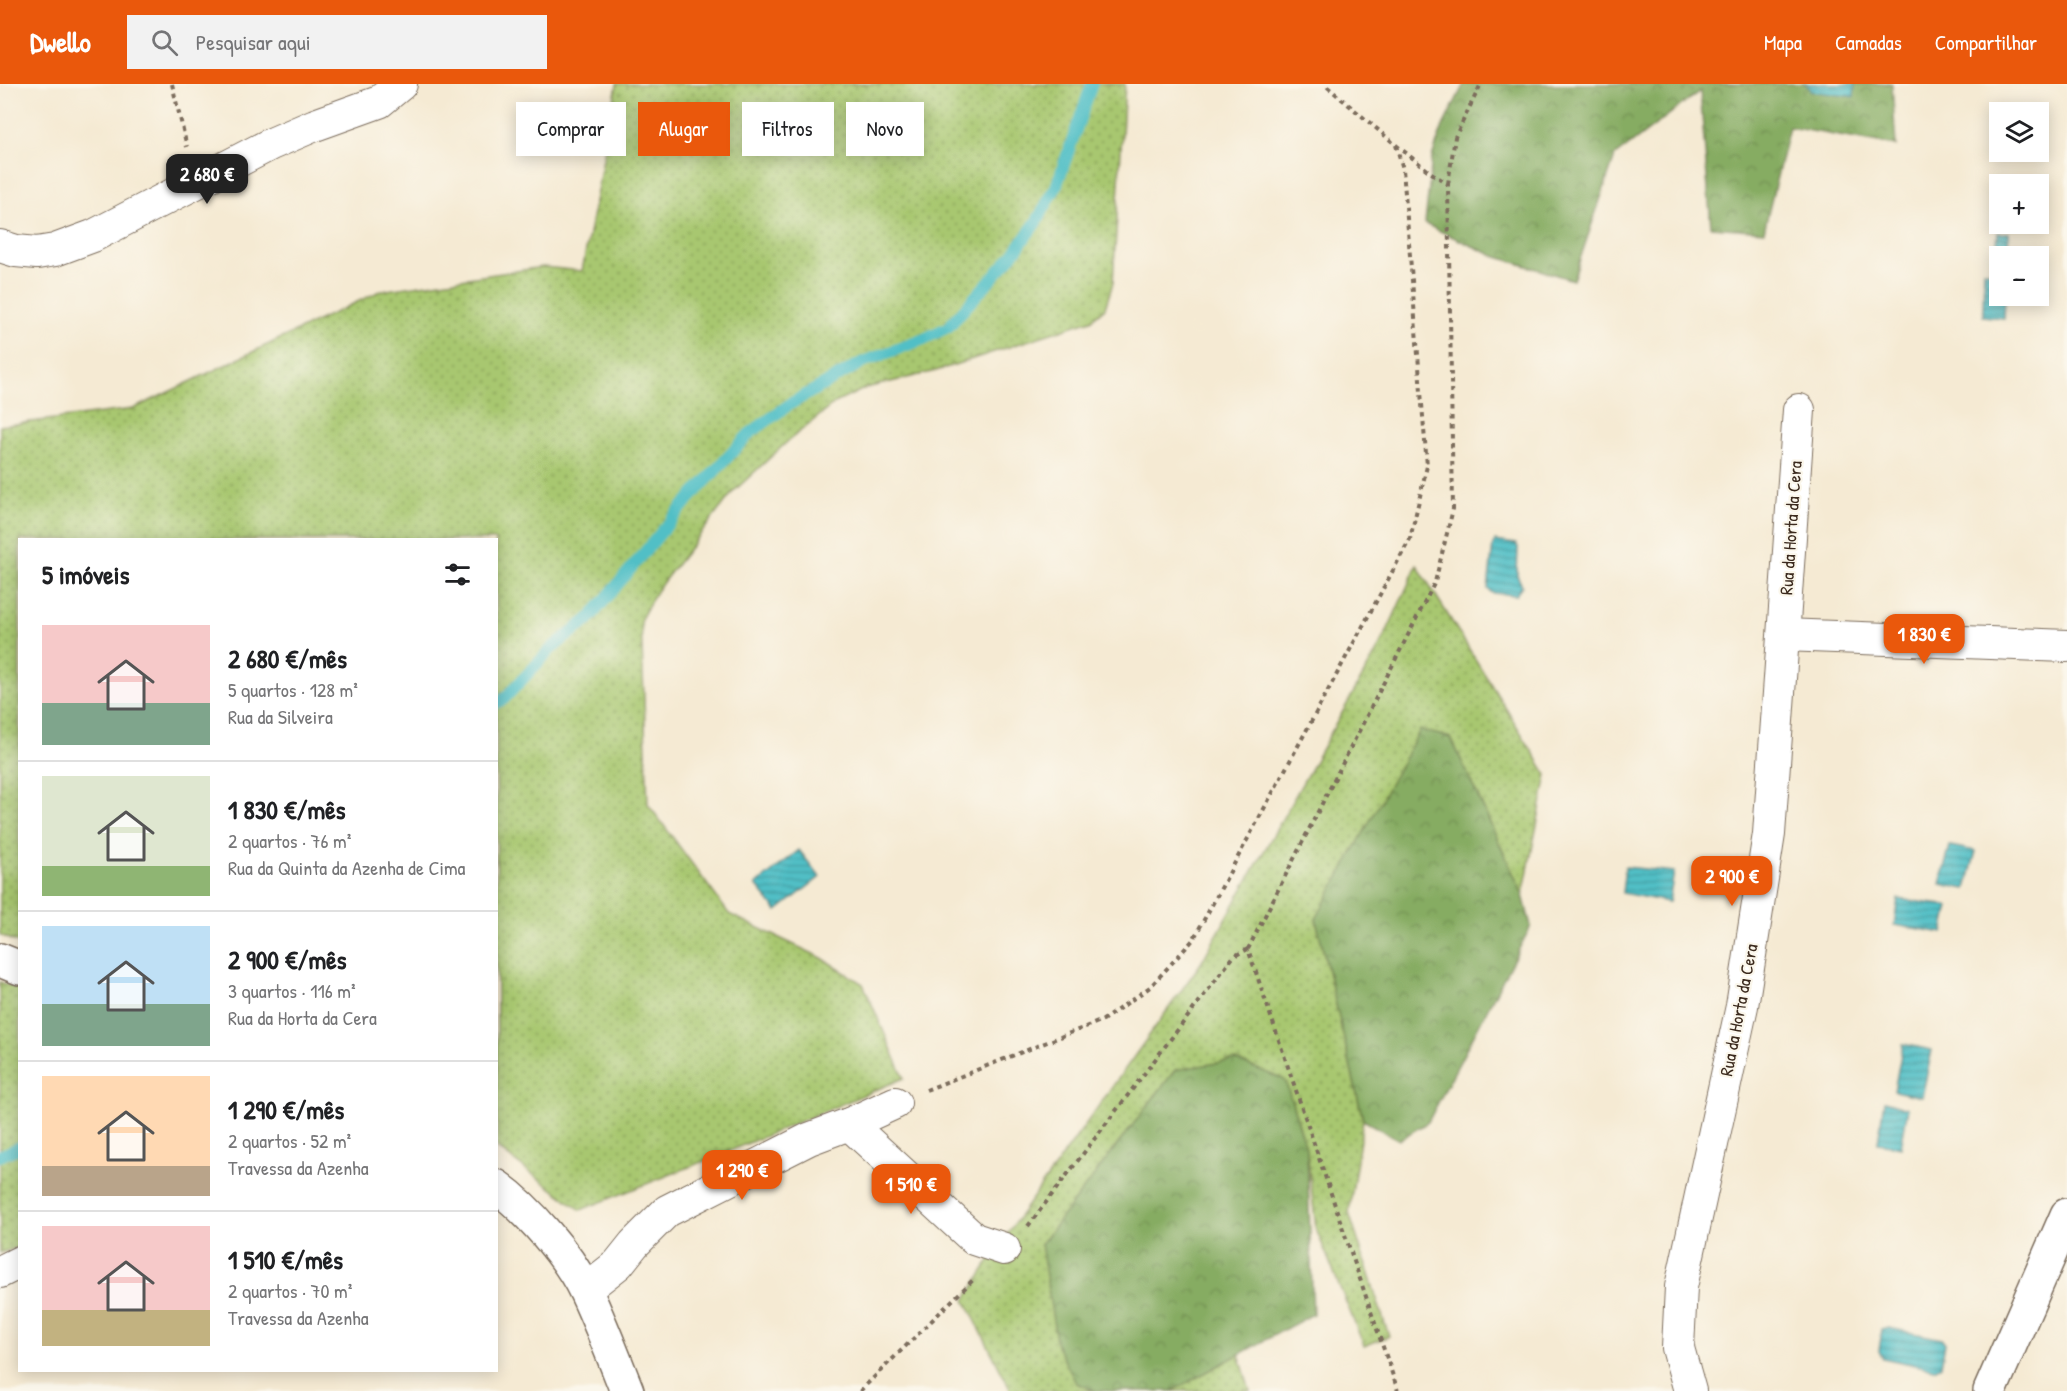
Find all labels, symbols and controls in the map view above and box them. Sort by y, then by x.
search box [127,15,547,69]
text: Dwello [30,23,91,61]
icon: search [148,26,181,59]
text: Pesquisar aqui [196,27,311,57]
text: Mapa [1764,28,1802,57]
text: Camadas [1835,28,1902,57]
text: Compartilhar [1935,28,2037,57]
chip: Comprar [516,102,626,156]
chip: Alugar [638,102,730,156]
chip: Filtros [742,102,834,156]
chip: Novo [846,102,924,156]
map controls [1989,102,2049,306]
button: layers [1989,102,2049,162]
pin: 2 680 € [152,154,262,205]
text: 2 680 € [180,160,234,187]
button: + [1989,174,2049,234]
button: − [1989,246,2049,306]
street label: Rua da Horta da Cera [1773,460,1808,596]
text: 5 imóveis [42,557,130,592]
icon: filters [441,558,474,591]
pin: 1 830 € [1869,614,1979,665]
text: 1 830 € [1898,620,1950,647]
text: 2 680 €/mês [228,641,347,676]
icon: home [90,649,162,721]
text: 5 quartos · 128 m² [228,676,358,703]
text: Rua da Silveira [228,703,333,730]
text: 1 830 €/mês [228,792,346,827]
icon: home [90,800,162,872]
text: 2 quartos · 76 m² [228,827,351,854]
text: Rua da Quinta da Azenha de Cima [228,854,465,881]
pin: 2 900 € [1677,856,1787,907]
text: 2 900 € [1705,862,1759,889]
text: 2 900 €/mês [228,942,347,977]
street label: Rua da Horta da Cera [1713,942,1764,1078]
icon: home [90,950,162,1022]
text: 3 quartos · 116 m² [228,977,356,1004]
text: Rua da Horta da Cera [228,1004,377,1031]
text: 1 290 €/mês [228,1092,344,1127]
icon: home [90,1100,162,1172]
text: 2 quartos · 52 m² [228,1127,351,1154]
pin: 1 290 € [687,1150,797,1201]
text: Travessa da Azenha [228,1154,369,1181]
text: 1 290 € [716,1156,768,1183]
pin: 1 510 € [856,1164,966,1215]
text: 1 510 € [886,1170,936,1197]
text: 1 510 €/mês [228,1242,343,1277]
icon: home [90,1250,162,1322]
text: 2 quartos · 70 m² [228,1277,352,1304]
text: Travessa da Azenha [228,1304,369,1331]

